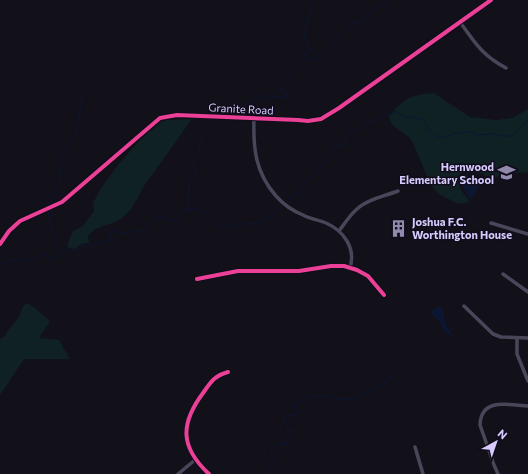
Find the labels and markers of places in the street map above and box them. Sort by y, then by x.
place label: Hernwood Elementary School [399,160,494,186]
school or university icon: Hernwood Elementary School [497,163,517,183]
place label: Joshua F.C. Worthington House [412,215,512,241]
building icon: Joshua F.C. Worthington House [389,218,409,238]

